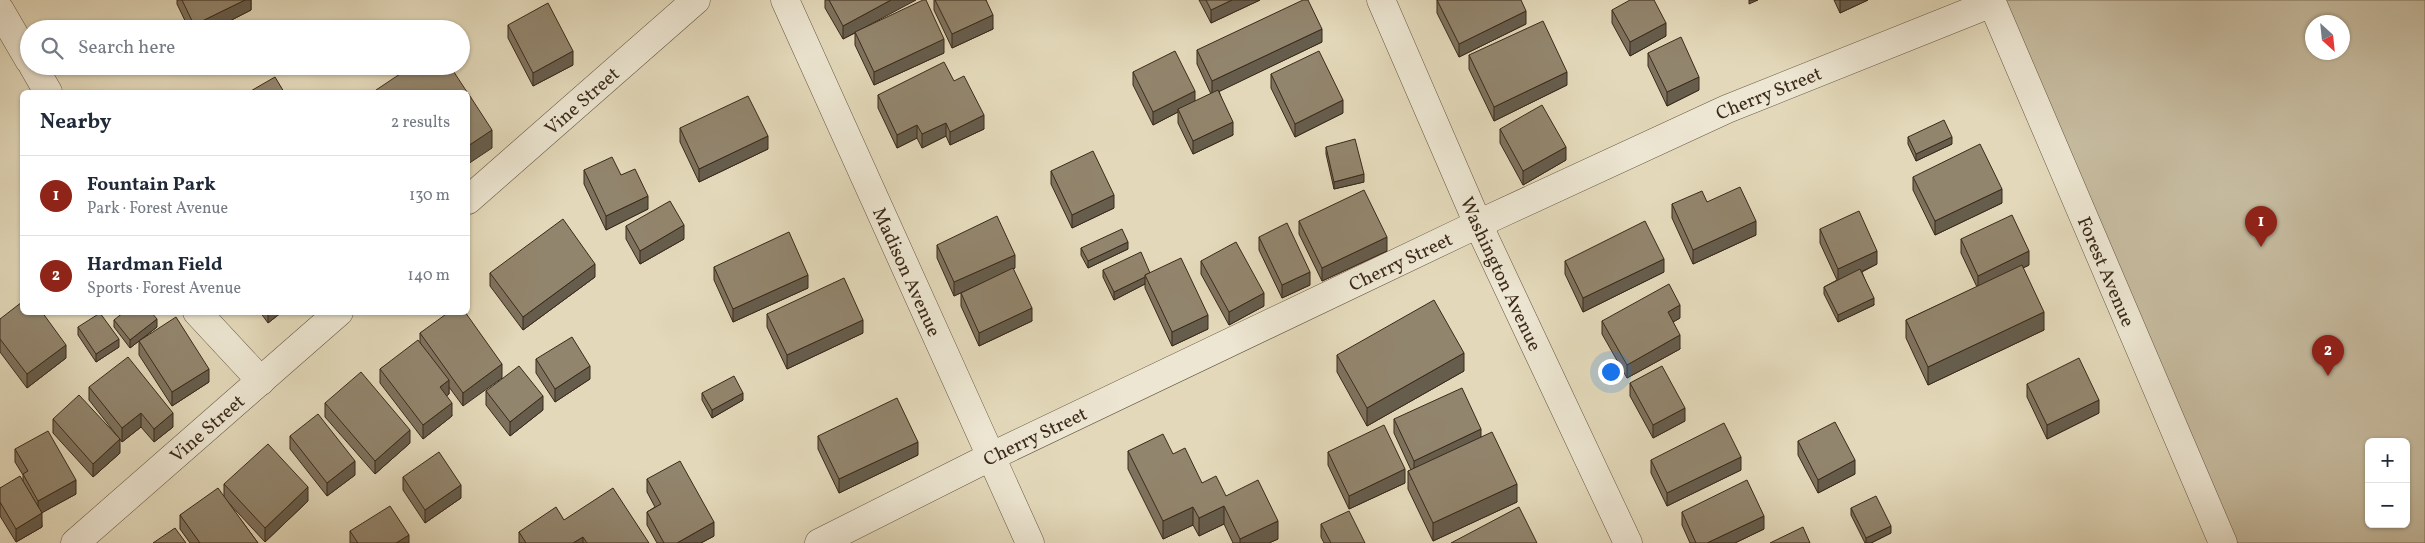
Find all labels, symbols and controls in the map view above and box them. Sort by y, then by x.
north arrow [2305,15,2350,60]
search box [20,20,470,75]
icon: search [38,34,66,62]
text: Search here [78,35,175,61]
street label: Cherry Street [1712,61,1826,127]
street label: Vine Street [540,62,626,142]
text: Nearby [40,108,111,137]
text: 2 results [391,112,450,134]
text: Fountain Park [87,172,216,198]
text: 1 [53,185,59,207]
text: 130 m [409,185,450,207]
street label: Washington Avenue [1453,193,1547,356]
text: Park · Forest Avenue [87,198,228,220]
street label: Madison Avenue [865,204,946,341]
pin: 1 [2245,206,2277,247]
street label: Forest Avenue [2070,213,2140,331]
street label: Cherry Street [1345,227,1458,299]
text: Hardman Field [87,252,223,278]
text: 2 [52,265,60,287]
text: 140 m [408,265,450,287]
text: Sports · Forest Avenue [87,278,241,300]
pin: 2 [2312,335,2344,376]
your location [1598,359,1624,385]
street label: Vine Street [165,389,251,469]
street label: Cherry Street [979,401,1092,473]
map controls [2365,438,2410,528]
button: + [2365,438,2410,483]
button: − [2365,483,2410,528]

